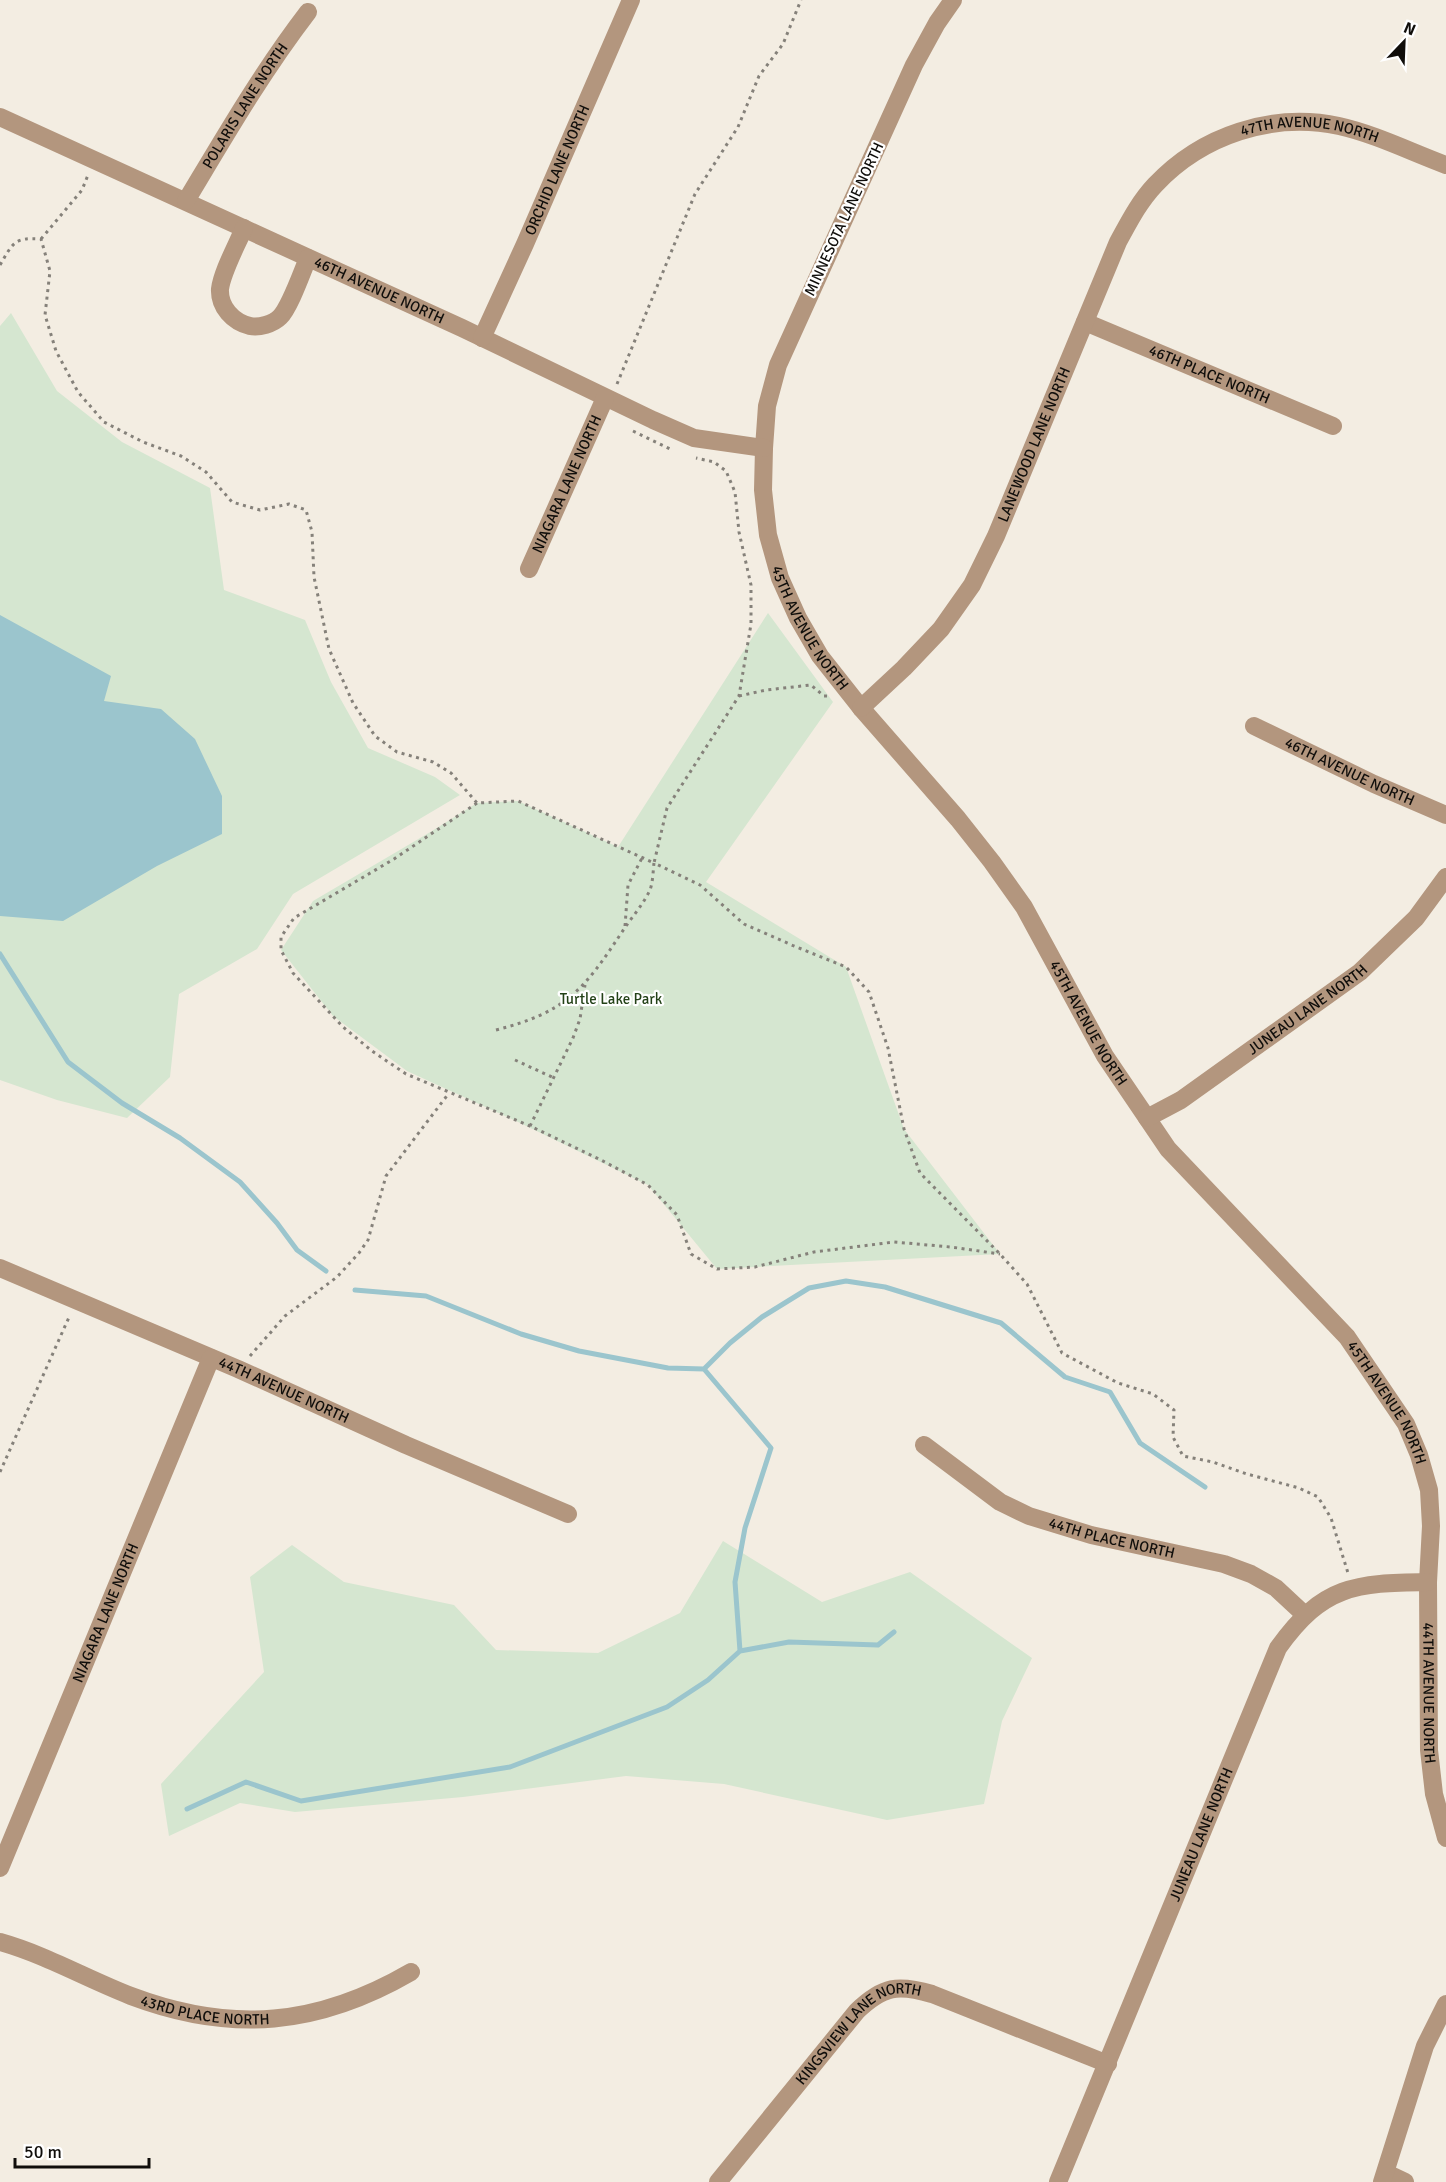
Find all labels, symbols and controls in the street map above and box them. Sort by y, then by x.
north arrow [1374,12,1434,72]
text: N [1400,18,1419,40]
street label: POLARIS LANE NORTH [198,39,292,172]
street label: ORCHID LANE NORTH [521,102,593,238]
street label: 47TH AVENUE NORTH [1238,113,1382,147]
street label: MINNESOTA LANE NORTH [800,139,888,299]
street label: 46TH AVENUE NORTH [311,253,447,328]
street label: 46TH PLACE NORTH [1146,341,1273,408]
street label: LANEWOOD LANE NORTH [994,364,1074,525]
street label: NIAGARA LANE NORTH [528,412,605,556]
street label: 45TH AVENUE NORTH [768,564,852,694]
street label: 46TH AVENUE NORTH [1282,733,1417,809]
street label: 45TH AVENUE NORTH [1046,957,1131,1089]
street label: JUNEAU LANE NORTH [1244,961,1371,1058]
park label: Turtle Lake Park [560,990,663,1008]
street label: 45TH AVENUE NORTH [1343,1338,1430,1466]
street label: 44TH AVENUE NORTH [216,1353,352,1427]
street label: 44TH PLACE NORTH [1046,1514,1177,1562]
street label: NIAGARA LANE NORTH [69,1541,142,1685]
street label: 44TH AVENUE NORTH [1419,1622,1439,1764]
street label: JUNEAU LANE NORTH [1166,1765,1237,1904]
street label: KINGSVIEW LANE NORTH [792,1979,923,2088]
street label: 43RD PLACE NORTH [138,1991,270,2029]
scale bar [15,2131,148,2169]
text: 50 m [24,2141,62,2163]

